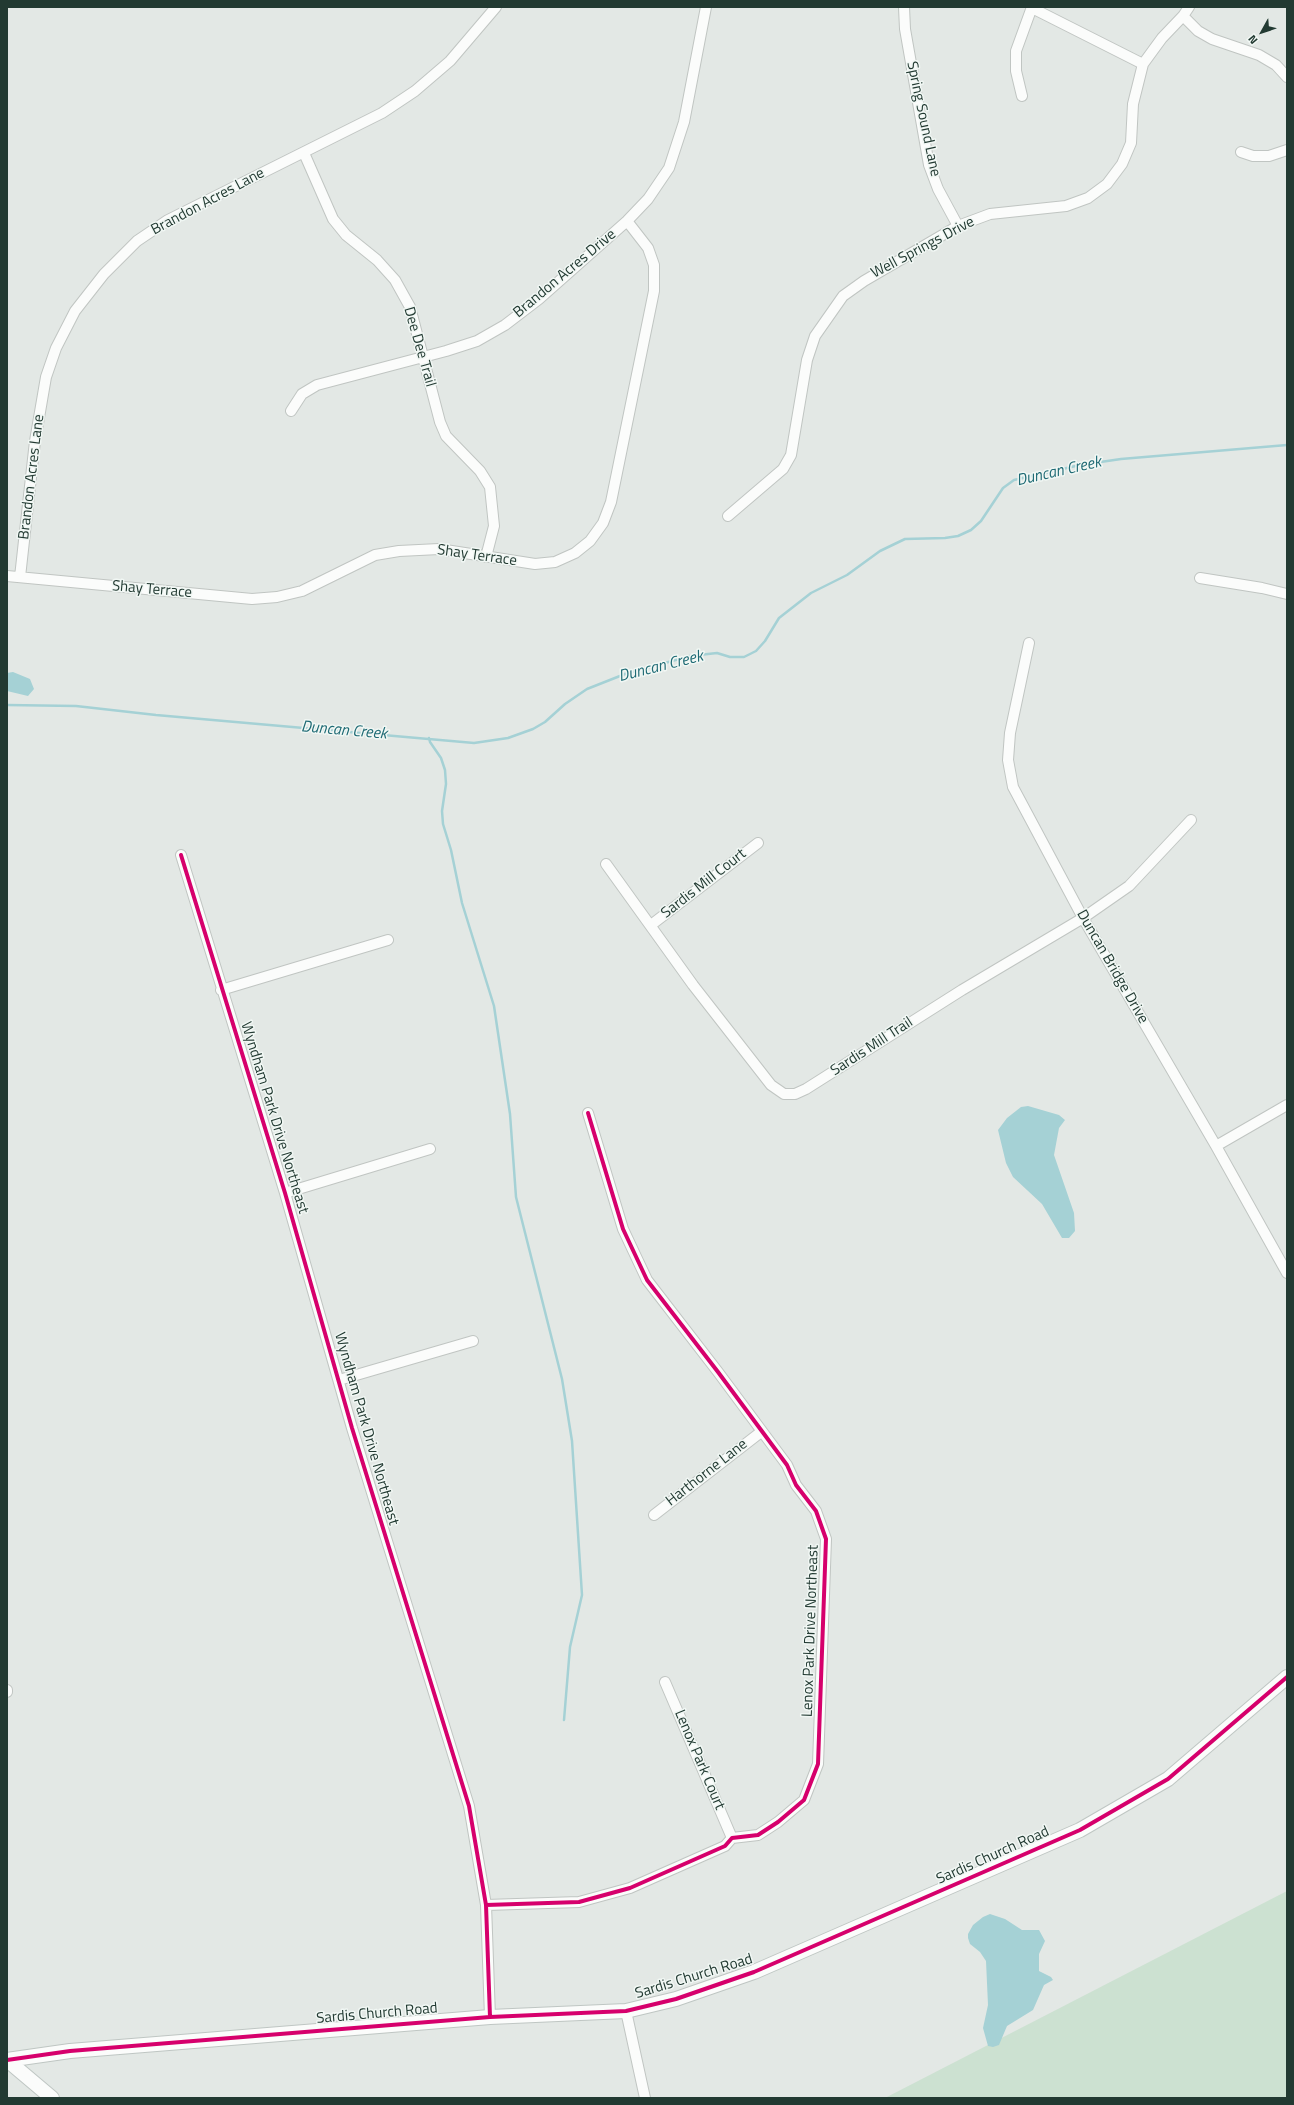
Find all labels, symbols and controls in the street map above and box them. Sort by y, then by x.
north arrow [1242,12,1282,52]
text: N [1244,32,1261,48]
street label: Spring Sound Lane [902,60,944,178]
street label: Brandon Acres Lane [148,165,268,239]
street label: Well Springs Drive [868,213,978,283]
street label: Brandon Acres Drive [510,226,620,322]
street label: Dee Dee Trail [399,305,439,389]
street label: Brandon Acres Lane [15,413,49,541]
water label: Duncan Creek [1015,453,1103,491]
street label: Shay Terrace [436,542,518,570]
street label: Shay Terrace [111,578,193,602]
water label: Duncan Creek [617,647,705,687]
water label: Duncan Creek [300,718,388,744]
street label: Sardis Mill Court [658,845,750,923]
street label: Duncan Bridge Drive [1072,907,1152,1027]
street label: Sardis Mill Trail [828,1014,916,1080]
street label: Wyndham Park Drive Northeast [236,1020,312,1216]
street label: Wyndham Park Drive Northeast [330,1330,402,1528]
street label: Harthorne Lane [663,1436,751,1510]
street label: Lenox Park Drive Northeast [799,1544,823,1718]
street label: Lenox Park Court [670,1707,728,1813]
street label: Sardis Church Road [934,1823,1052,1889]
street label: Sardis Church Road [633,1951,755,2003]
street label: Sardis Church Road [316,2000,438,2028]

